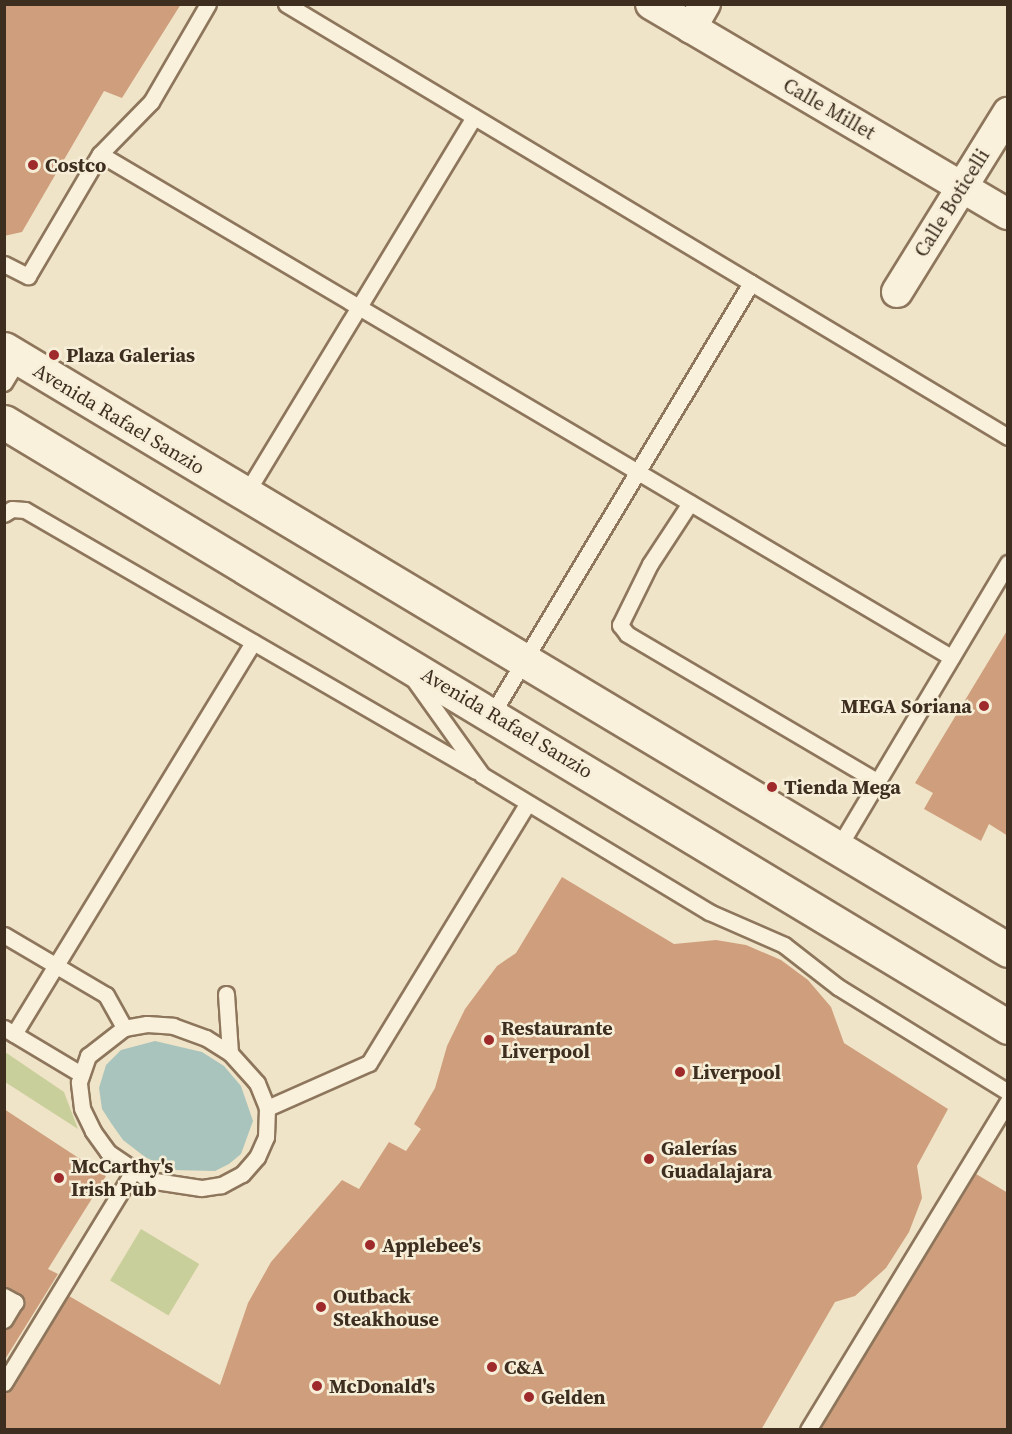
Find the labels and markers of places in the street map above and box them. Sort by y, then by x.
place label: Costco [45,153,106,177]
marker: Costco [26,158,40,172]
place label: Plaza Galerias [66,343,195,367]
marker: Plaza Galerias [47,348,61,362]
place label: MEGA Soriana [841,694,972,718]
marker: MEGA Soriana [977,699,991,713]
place label: Tienda Mega [784,775,901,799]
marker: Tienda Mega [765,780,779,794]
place label: Restaurante Liverpool [501,1016,613,1063]
marker: Restaurante Liverpool [482,1033,496,1047]
place label: Liverpool [692,1060,781,1084]
marker: Liverpool [673,1065,687,1079]
place label: Galerías Guadalajara [661,1136,772,1183]
marker: Galerías Guadalajara [642,1152,656,1166]
place label: McCarthy's Irish Pub [71,1154,173,1201]
marker: McCarthy's Irish Pub [52,1171,66,1185]
place label: Applebee's [382,1233,481,1257]
marker: Applebee's [363,1238,377,1252]
place label: Outback Steakhouse [333,1284,439,1331]
marker: Outback Steakhouse [314,1300,328,1314]
place label: C&A [504,1355,544,1379]
marker: C&A [485,1360,499,1374]
place label: McDonald's [329,1374,435,1398]
marker: McDonald's [310,1379,324,1393]
place label: Gelden [541,1385,606,1409]
marker: Gelden [522,1390,536,1404]

